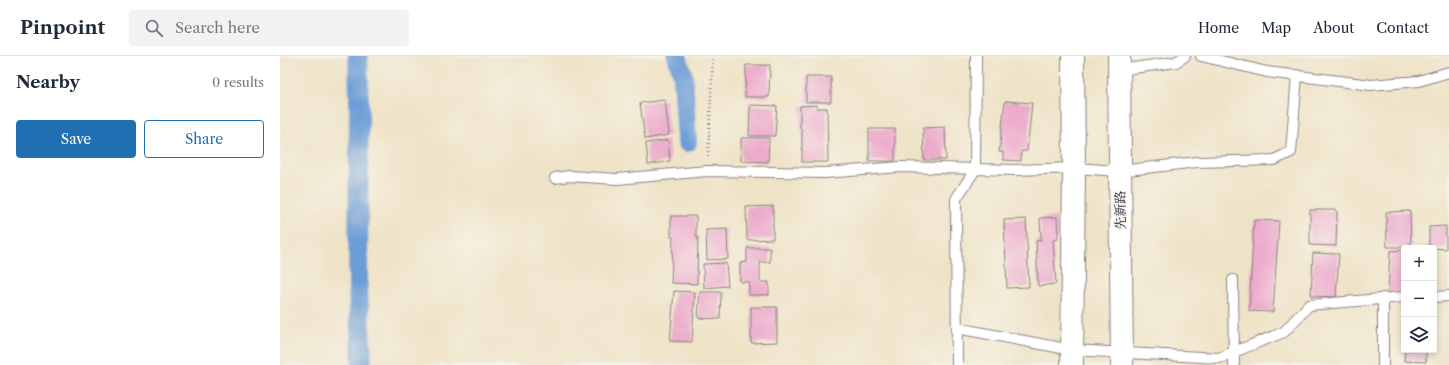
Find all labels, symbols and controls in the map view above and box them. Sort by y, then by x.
search box [129,10,409,46]
text: Pinpoint [20,16,105,39]
icon: search [143,17,165,39]
text: Search here [175,18,260,37]
text: Home [1198,19,1239,37]
text: Map [1261,19,1291,37]
text: About [1313,19,1354,37]
text: Contact [1376,19,1429,37]
text: Nearby [16,72,80,92]
text: 0 results [212,74,264,90]
button: Save [16,120,136,158]
button: Share [144,120,264,158]
street label: 先新路 [1112,190,1128,230]
map controls [1401,245,1437,353]
button: + [1401,245,1437,281]
button: − [1401,281,1437,317]
button: layers [1401,317,1437,353]

